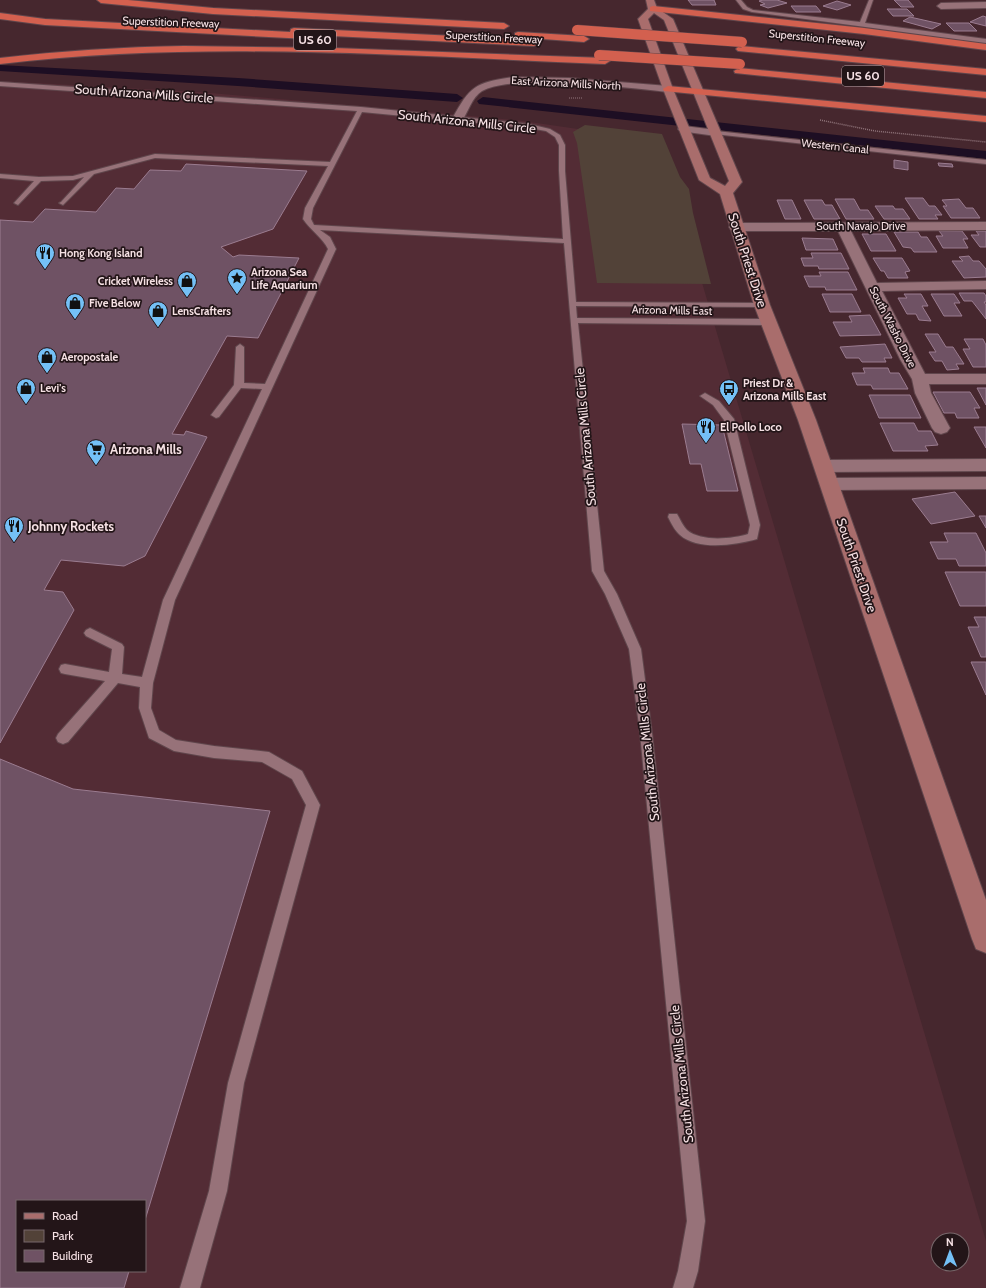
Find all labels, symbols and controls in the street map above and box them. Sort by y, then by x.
street label: Superstition Freeway [122,13,220,31]
street label: Superstition Freeway [768,26,866,50]
street label: Superstition Freeway [445,27,543,47]
road number: US 60 [294,30,336,50]
road number: US 60 [842,66,884,86]
street label: East Arizona Mills North [511,73,621,93]
street label: South Arizona Mills Circle [74,80,214,106]
street label: South Arizona Mills Circle [397,106,537,136]
street label: Western Canal [801,136,870,157]
street label: South Priest Drive [725,211,771,310]
street label: South Navajo Drive [816,219,906,233]
restaurant icon: Hong Kong Island [34,242,56,270]
place label: Hong Kong Island [59,246,142,260]
place label: Arizona Sea Life Aquarium [251,265,317,292]
place icon: Arizona Sea Life Aquarium [226,267,248,295]
shop icon: Cricket Wireless [176,270,198,298]
place label: Cricket Wireless [98,274,173,288]
street label: South Washo Drive [866,284,920,370]
shop icon: Five Below [64,292,86,320]
place label: Five Below [89,296,140,310]
shop icon: LensCrafters [147,300,169,328]
street label: Arizona Mills East [632,302,713,318]
place label: LensCrafters [172,304,231,318]
shop icon: Aeropostale [36,346,58,374]
place label: Aeropostale [61,350,119,364]
street label: South Arizona Mills Circle [571,367,599,507]
place label: Priest Dr & Arizona Mills East [743,376,827,403]
shop icon: Levi's [15,377,37,405]
bus stop icon: Priest Dr & Arizona Mills East [718,378,740,406]
place label: Levi's [40,381,66,395]
restaurant icon: El Pollo Loco [695,416,717,444]
place label: El Pollo Loco [720,420,782,434]
supermarket icon: Arizona Mills [85,438,107,466]
place label: Arizona Mills [110,441,182,457]
restaurant icon: Johnny Rockets [3,515,25,543]
street label: South Priest Drive [833,516,881,615]
place label: Johnny Rockets [27,518,115,534]
street label: South Arizona Mills Circle [632,682,662,822]
street label: South Arizona Mills Circle [666,1004,696,1144]
legend [16,1200,146,1272]
text: Road [52,1208,78,1223]
text: Park [52,1228,74,1243]
north arrow [930,1232,970,1272]
text: N [946,1235,954,1249]
text: Building [52,1248,94,1263]

